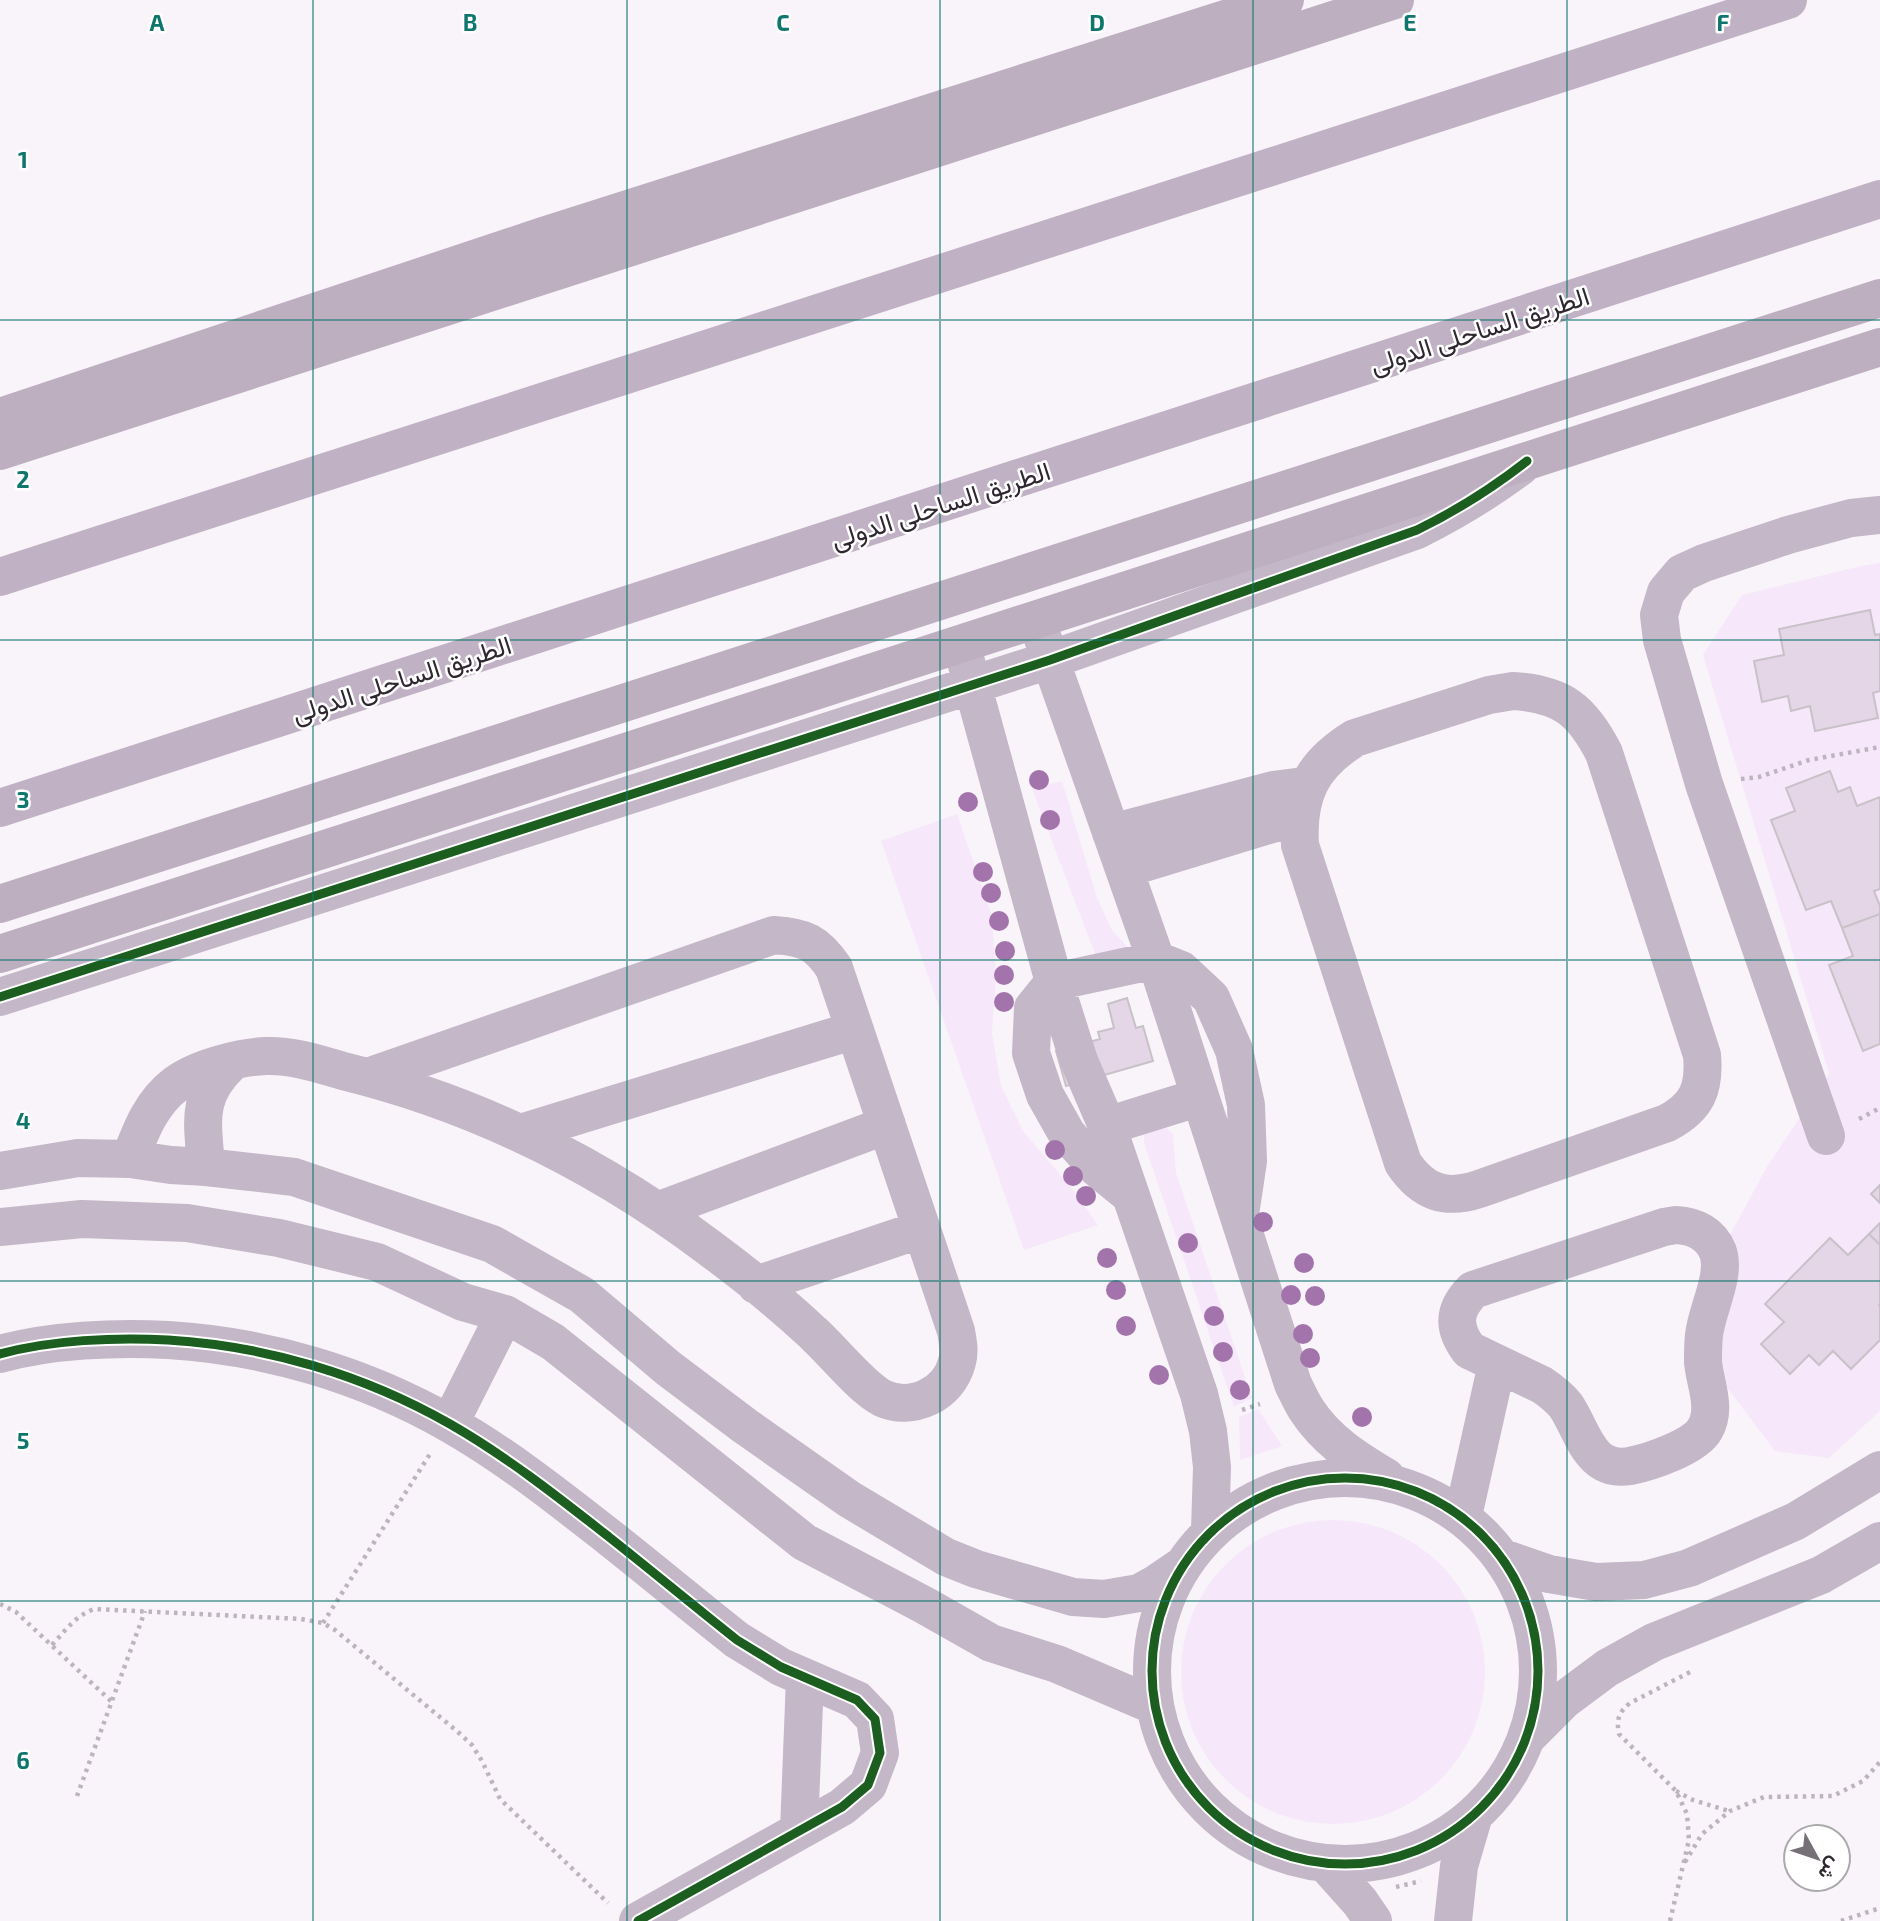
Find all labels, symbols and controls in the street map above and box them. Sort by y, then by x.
text: A [149,8,165,36]
text: B [463,8,477,36]
text: C [776,8,790,36]
text: D [1089,8,1105,36]
text: E [1403,8,1417,36]
text: F [1717,8,1730,36]
text: 1 [18,145,28,173]
street label: الطريق الساحلى الدولى [1365,279,1593,381]
street label: الطريق الساحلى الدولى [826,454,1054,556]
text: 2 [16,465,30,493]
street label: الطريق الساحلى الدولى [287,628,515,730]
text: 3 [16,785,30,813]
text: 4 [16,1106,30,1134]
text: 5 [17,1426,29,1454]
text: 6 [16,1746,30,1774]
north arrow [1782,1823,1852,1893]
text: ش [1813,1852,1847,1886]

